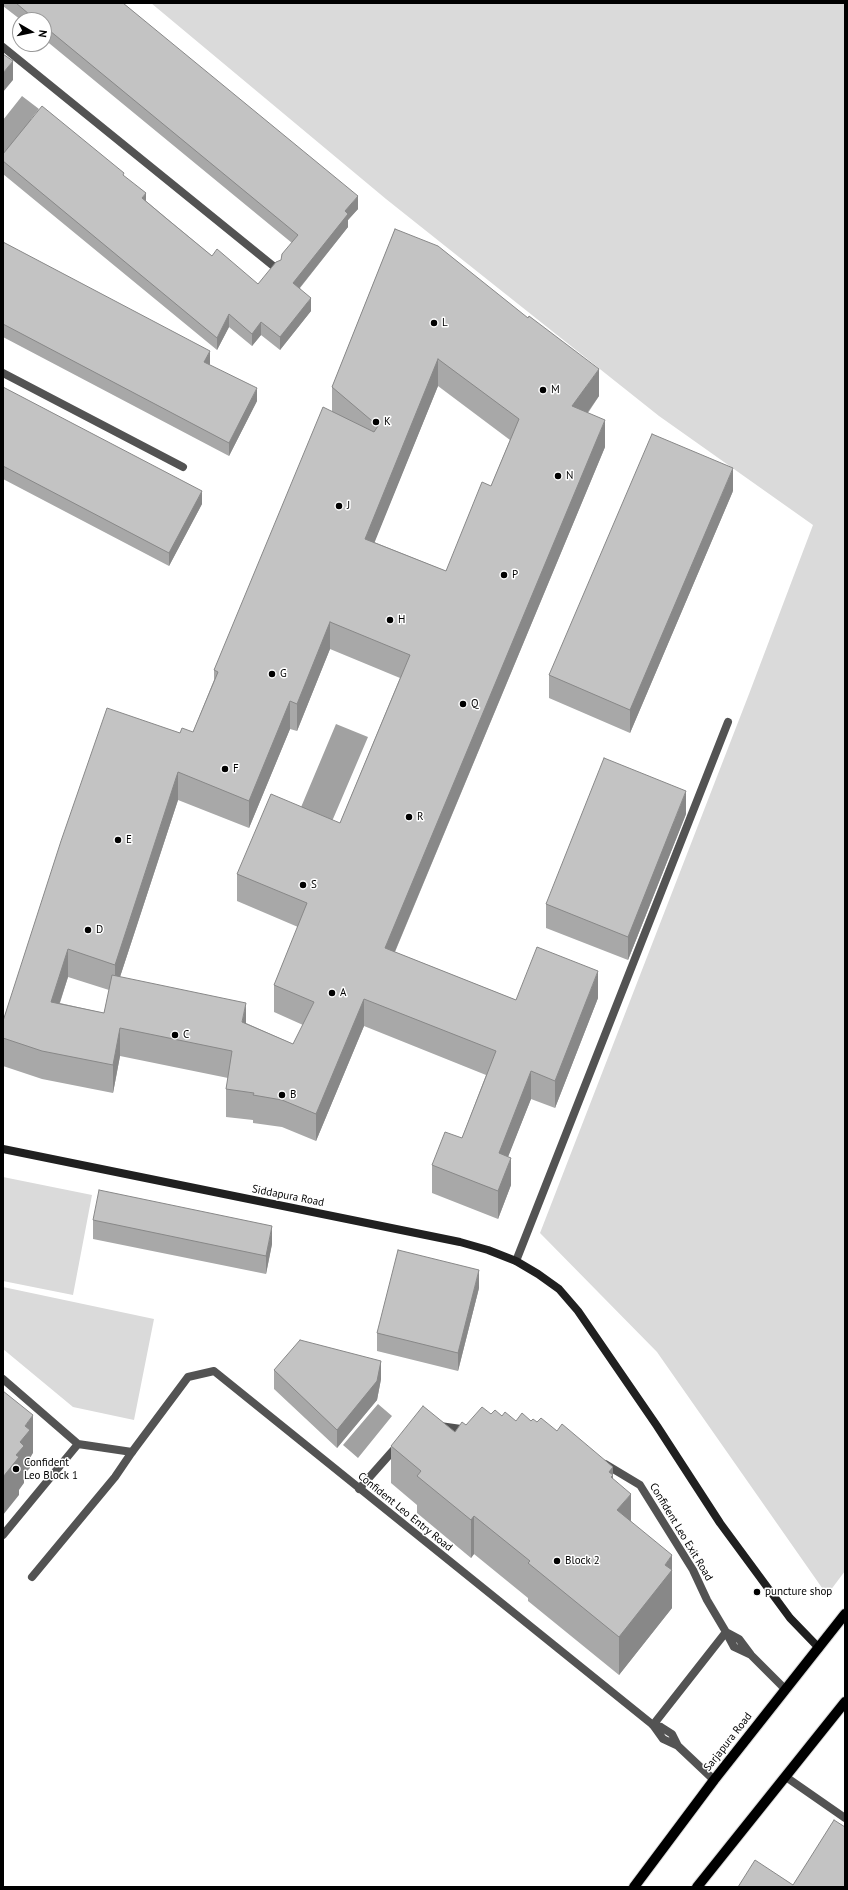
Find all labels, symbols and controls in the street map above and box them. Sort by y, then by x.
north arrow [12,12,52,52]
text: N [35,29,50,38]
place label: L [442,316,448,330]
marker: L [429,318,439,328]
place label: M [551,383,560,397]
marker: M [538,385,548,395]
place label: K [384,415,391,429]
marker: K [371,417,381,427]
place label: N [566,469,573,483]
marker: N [553,471,563,481]
place label: J [347,499,350,513]
marker: J [334,501,344,511]
place label: P [512,568,518,582]
marker: P [499,570,509,580]
place label: H [398,613,405,627]
marker: H [385,615,395,625]
place label: G [280,667,287,681]
marker: G [267,669,277,679]
place label: Q [471,697,479,711]
marker: Q [458,699,468,709]
place label: F [233,762,239,776]
marker: F [220,764,230,774]
place label: R [417,810,424,824]
marker: R [404,812,414,822]
place label: E [126,833,132,847]
marker: E [113,835,123,845]
place label: S [311,878,317,892]
marker: S [298,880,308,890]
place label: D [96,923,103,937]
marker: D [83,925,93,935]
place label: A [340,986,346,1000]
marker: A [327,988,337,998]
place label: C [183,1028,189,1042]
marker: C [170,1030,180,1040]
place label: B [290,1088,296,1102]
marker: B [277,1090,287,1100]
street label: Siddapura Road [251,1183,325,1209]
place label: Confident Leo Block 1 [24,1456,78,1482]
marker: Confident Leo Block 1 [11,1464,21,1474]
street label: Confident Leo Entry Road [355,1470,455,1554]
street label: Confident Leo Exit Road [647,1481,715,1583]
place label: Block 2 [565,1554,600,1568]
marker: Block 2 [552,1556,562,1566]
place label: puncture shop [765,1585,832,1599]
marker: puncture shop [752,1587,762,1597]
street label: Sarjapura Road [701,1710,755,1774]

